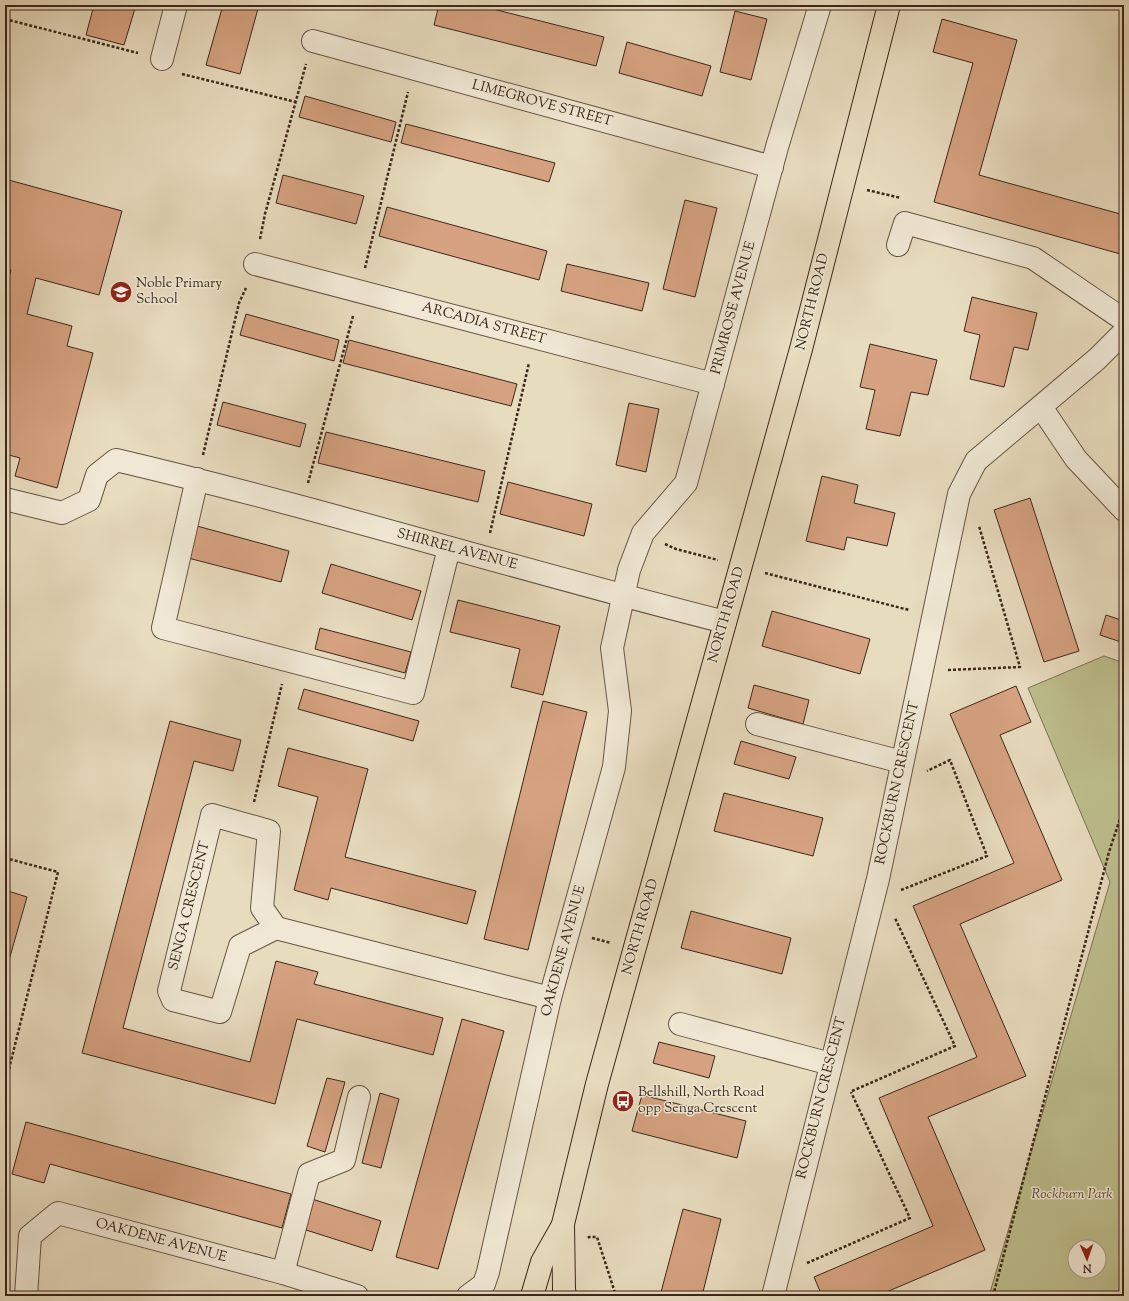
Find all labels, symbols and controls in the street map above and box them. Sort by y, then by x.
street label: LIMEGROVE STREET [469,76,615,132]
street label: PRIMROSE AVENUE [707,239,762,377]
street label: NORTH ROAD [791,251,835,353]
place label: Noble Primary School [136,274,222,310]
school or university icon: Noble Primary School [108,279,134,305]
street label: ARCADIA STREET [420,298,549,350]
street label: SHIRREL AVENUE [394,524,520,576]
street label: NORTH ROAD [704,565,750,665]
street label: ROCKBURN CRESCENT [871,699,925,866]
street label: SENGA CRESCENT [164,839,216,973]
street label: NORTH ROAD [618,877,664,977]
street label: OAKDENE AVENUE [537,883,591,1019]
street label: ROCKBURN CRESCENT [792,1015,852,1181]
place label: Bellshill, North Road opp Senga Crescent [638,1083,765,1119]
bus stop icon: Bellshill, North Road opp Senga Crescent [610,1088,636,1114]
park label: Rockburn Park [1032,1185,1113,1205]
street label: OAKDENE AVENUE [93,1214,229,1268]
north arrow [1067,1239,1107,1279]
text: N [1082,1260,1093,1276]

